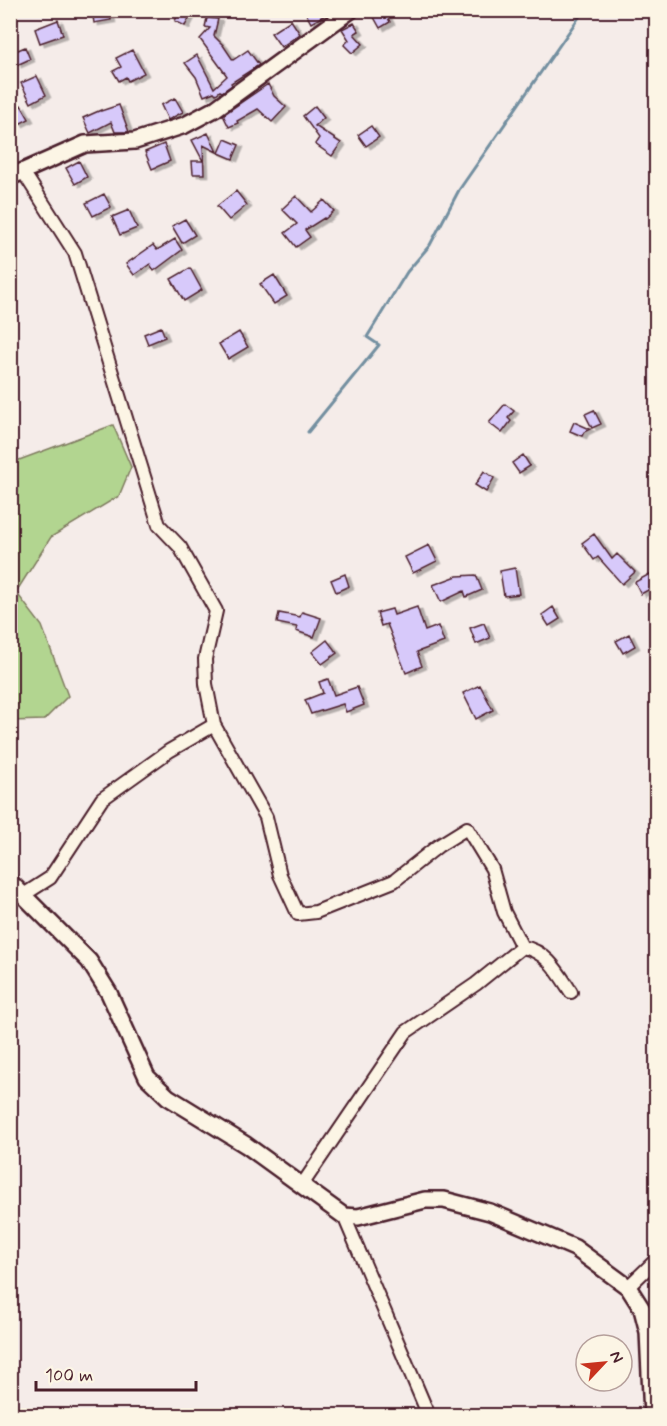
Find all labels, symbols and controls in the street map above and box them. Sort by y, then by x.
north arrow [574,1333,634,1393]
text: N [604,1348,628,1366]
scale bar [36,1354,196,1392]
text: 100 m [45,1364,93,1388]

